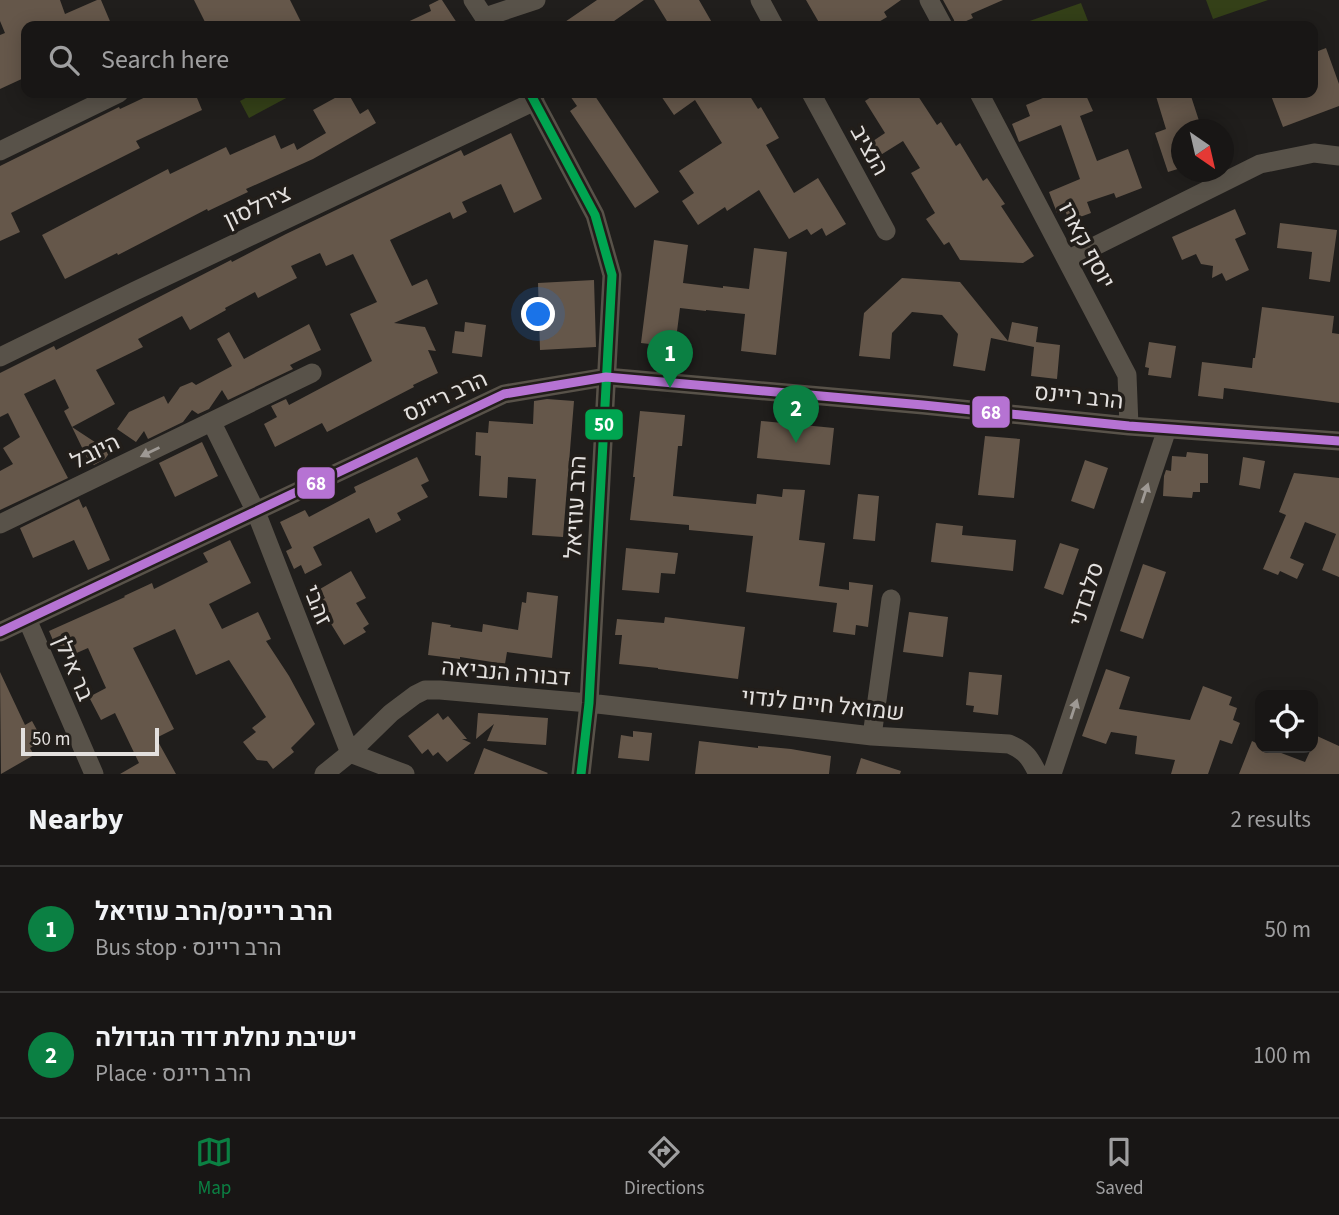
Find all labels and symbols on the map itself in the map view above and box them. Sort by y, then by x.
street label: הנציב [842,119,897,182]
north arrow [1171,119,1234,182]
street label: צירלסון [218,177,296,236]
street label: יוסף קארו [1050,196,1123,294]
your location [521,297,555,331]
pin: 1 [647,330,693,388]
street label: הרב ריינס [398,363,493,430]
street label: הרב ריינס [1033,375,1125,418]
pin: 2 [773,385,819,443]
line badge: 68 [971,395,1011,429]
text: 68 [981,400,1001,427]
line badge: 50 [584,408,624,441]
text: 50 [594,412,614,439]
street label: היובל [65,425,125,477]
one-way arrow [140,447,161,458]
street label: הרב עוזיאל [556,455,595,559]
line badge: 68 [296,466,336,500]
text: 68 [306,471,326,498]
one-way arrow [1141,483,1151,504]
street label: סלבדני [1061,558,1112,631]
street label: זהבי [295,580,340,630]
street label: בר אילן [45,630,102,706]
street label: דבורה הנביאה [440,650,572,695]
street label: שמואל חיים לנדוי [740,680,906,729]
one-way arrow [1069,699,1079,720]
scale bar [21,725,159,757]

